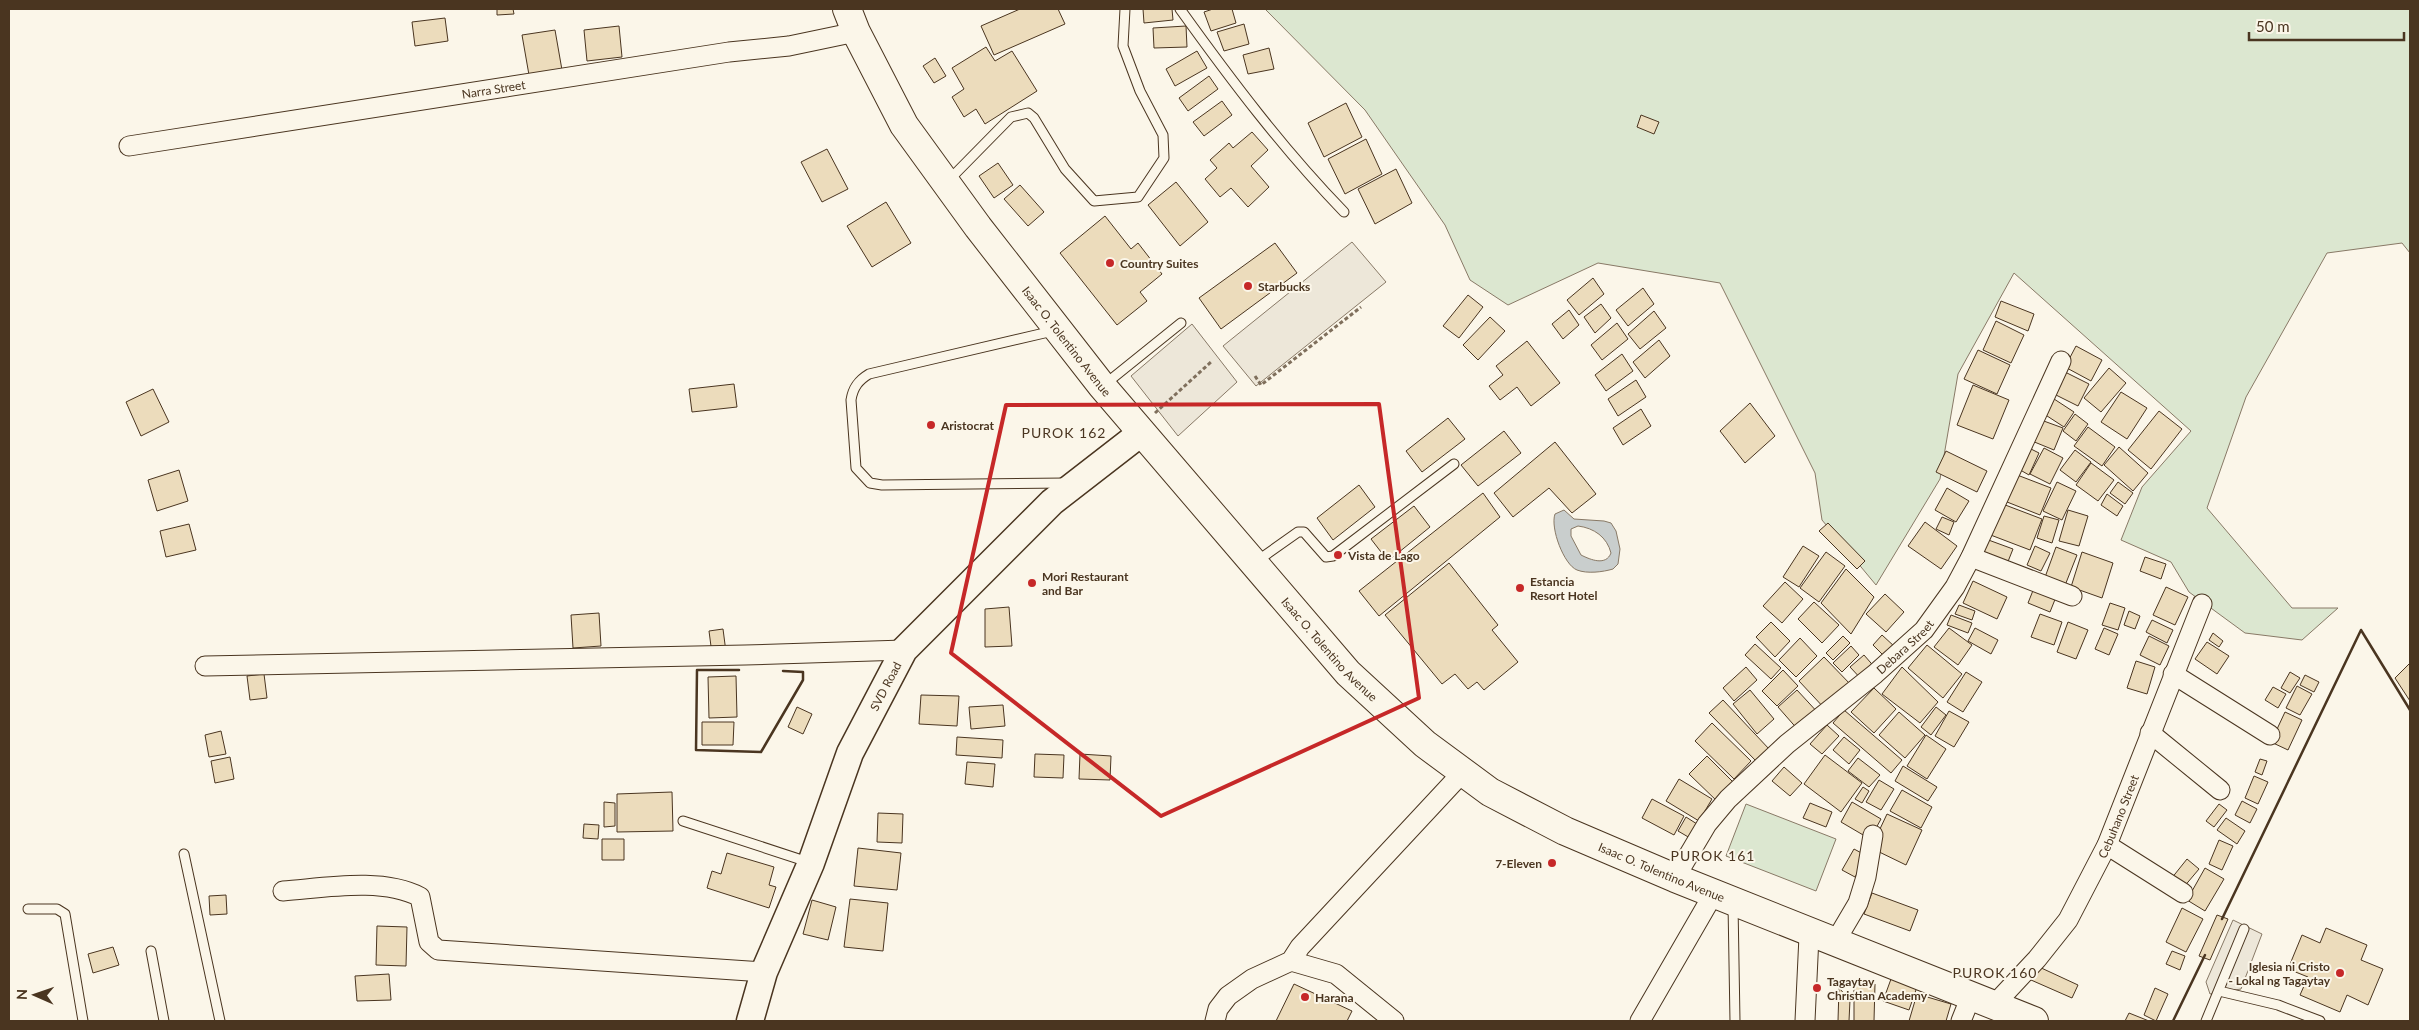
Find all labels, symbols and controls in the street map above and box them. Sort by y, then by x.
scale bar [2249,10,2404,42]
text: 50 m [2256,17,2290,35]
street label: Narra Street [461,76,527,101]
place label: Country Suites [1120,256,1198,271]
marker: Country Suites [1104,257,1116,269]
place label: Starbucks [1258,279,1310,294]
marker: Starbucks [1242,280,1254,292]
street label: Isaac O. Tolentino Avenue [1019,283,1115,399]
place label: Aristocrat [940,418,995,433]
marker: Aristocrat [925,419,937,431]
district label: PUROK 162 [1022,424,1106,441]
place label: Vista de Lago [1347,548,1420,563]
marker: Vista de Lago [1332,549,1344,561]
place label: Mori Restaurant and Bar [1042,569,1129,598]
place label: Estancia Resort Hotel [1530,574,1597,603]
marker: Mori Restaurant and Bar [1026,577,1038,589]
marker: Estancia Resort Hotel [1514,582,1526,594]
street label: Isaac O. Tolentino Avenue [1279,594,1381,704]
street label: Debara Street [1873,616,1937,677]
street label: SVD Road [866,659,904,713]
street label: Cebuhano Street [2094,772,2142,861]
street label: Isaac O. Tolentino Avenue [1596,839,1727,905]
district label: PUROK 161 [1671,847,1755,864]
place label: 7-Eleven [1495,856,1542,871]
marker: 7-Eleven [1546,857,1558,869]
place label: Iglesia ni Cristo - Lokal ng Tagaytay [2228,959,2331,988]
district label: PUROK 160 [1953,964,2037,981]
marker: Iglesia ni Cristo - Lokal ng Tagaytay [2334,967,2346,979]
north arrow [10,970,60,1020]
place label: Tagaytay Christian Academy [1827,974,1928,1003]
marker: Tagaytay Christian Academy [1811,982,1823,994]
text: N [13,989,30,1000]
place label: Harana [1315,990,1354,1005]
marker: Harana [1299,991,1311,1003]

